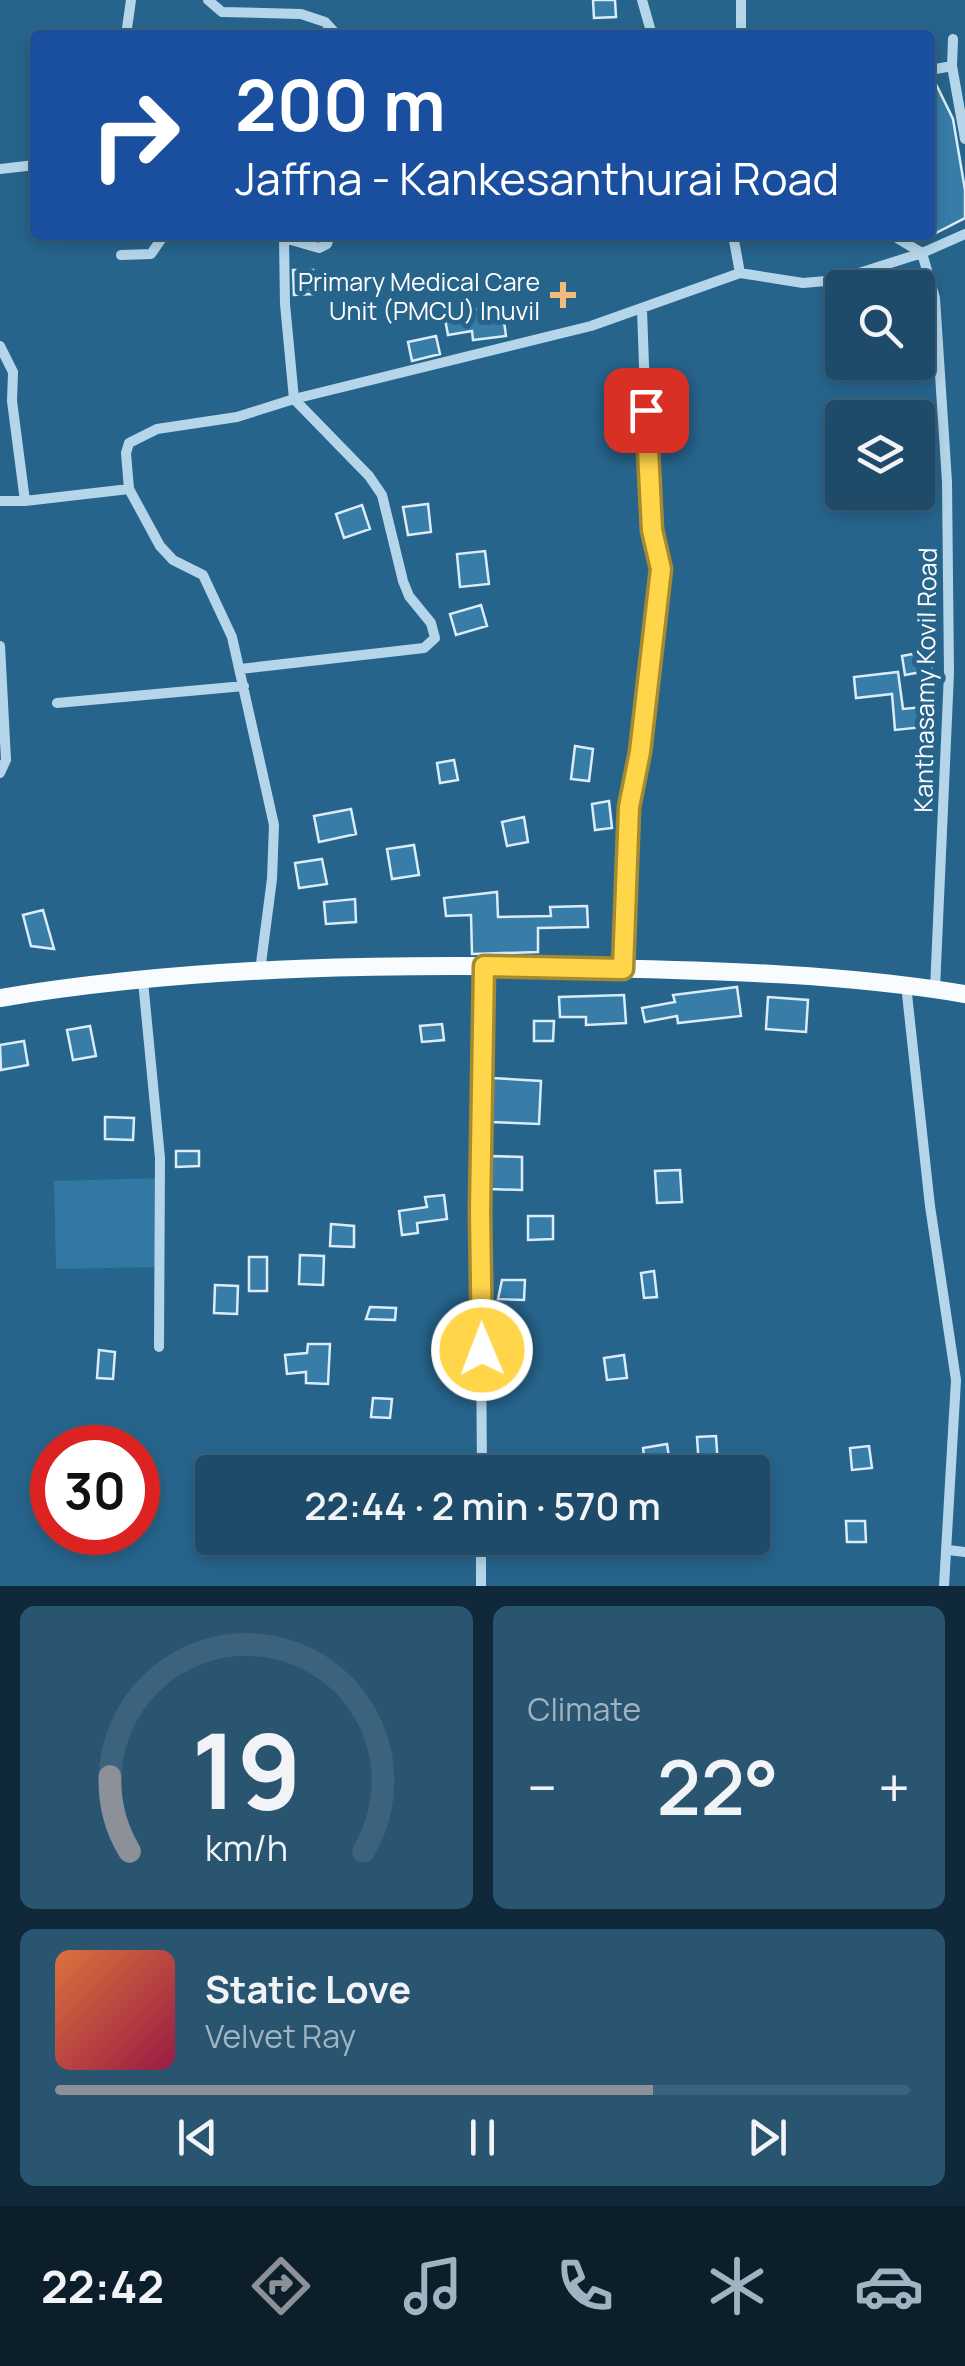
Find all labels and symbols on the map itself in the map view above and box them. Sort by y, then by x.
place label: Primary Medical Care Unit (PMCU) Inuvil [298,264,540,328]
marker: Primary Medical Care Unit (PMCU) Inuvil [550,282,576,308]
pin [604,368,689,453]
street label: Kanthasamy Kovil Road [905,547,945,813]
position arrow [430,1298,534,1402]
speed limit sign: 30 [30,1425,160,1555]

